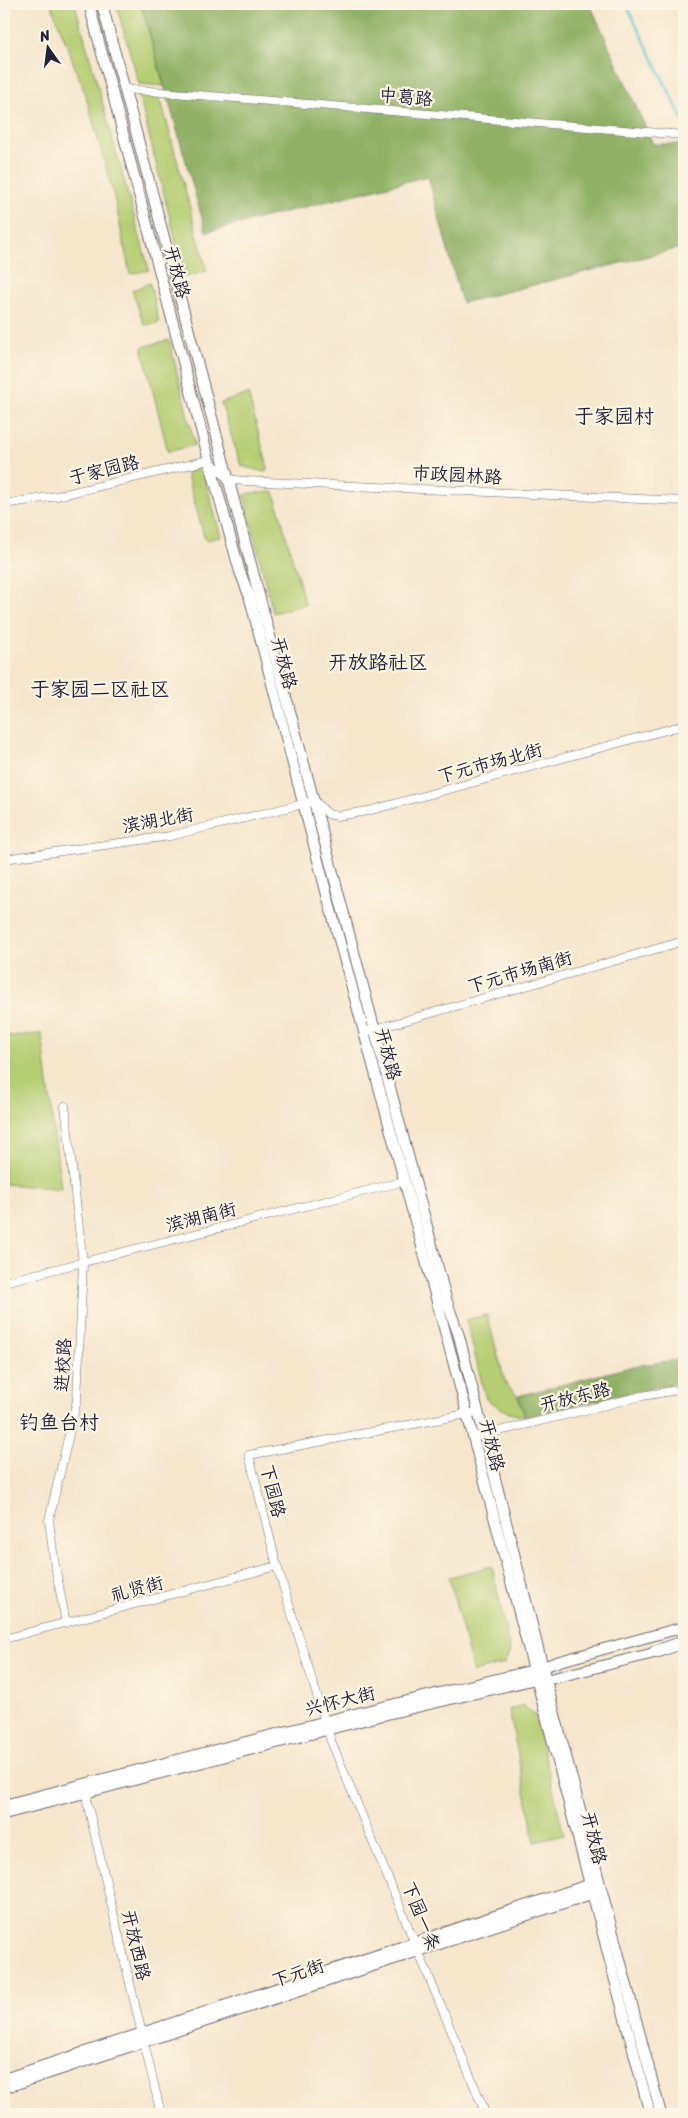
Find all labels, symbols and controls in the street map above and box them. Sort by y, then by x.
north arrow [22,22,72,72]
text: N [36,22,53,49]
street label: 中葛路 [378,79,434,115]
street label: 开放路 [155,242,199,302]
district label: 于家园村 [574,399,654,434]
street label: 于家园路 [65,446,143,494]
street label: 市政园林路 [411,457,503,493]
street label: 开放路 [262,633,306,693]
district label: 开放路社区 [328,645,428,680]
district label: 于家园二区社区 [30,672,170,707]
street label: 下元市场北街 [434,734,546,792]
street label: 滨湖北街 [120,798,196,842]
street label: 下元市场南街 [464,942,576,1002]
street label: 开放路 [366,1024,410,1084]
street label: 滨湖南街 [162,1193,240,1241]
street label: 进校路 [46,1337,80,1393]
street label: 开放东路 [536,1373,614,1421]
district label: 钓鱼台村 [19,1405,99,1440]
street label: 开放路 [470,1415,514,1475]
street label: 下园路 [251,1461,295,1521]
street label: 礼贤街 [107,1567,167,1611]
street label: 兴怀大街 [301,1677,379,1725]
street label: 开放路 [572,1808,616,1868]
street label: 下园一条 [393,1877,449,1955]
street label: 开放西路 [112,1906,160,1984]
street label: 下元街 [267,1949,329,1997]

